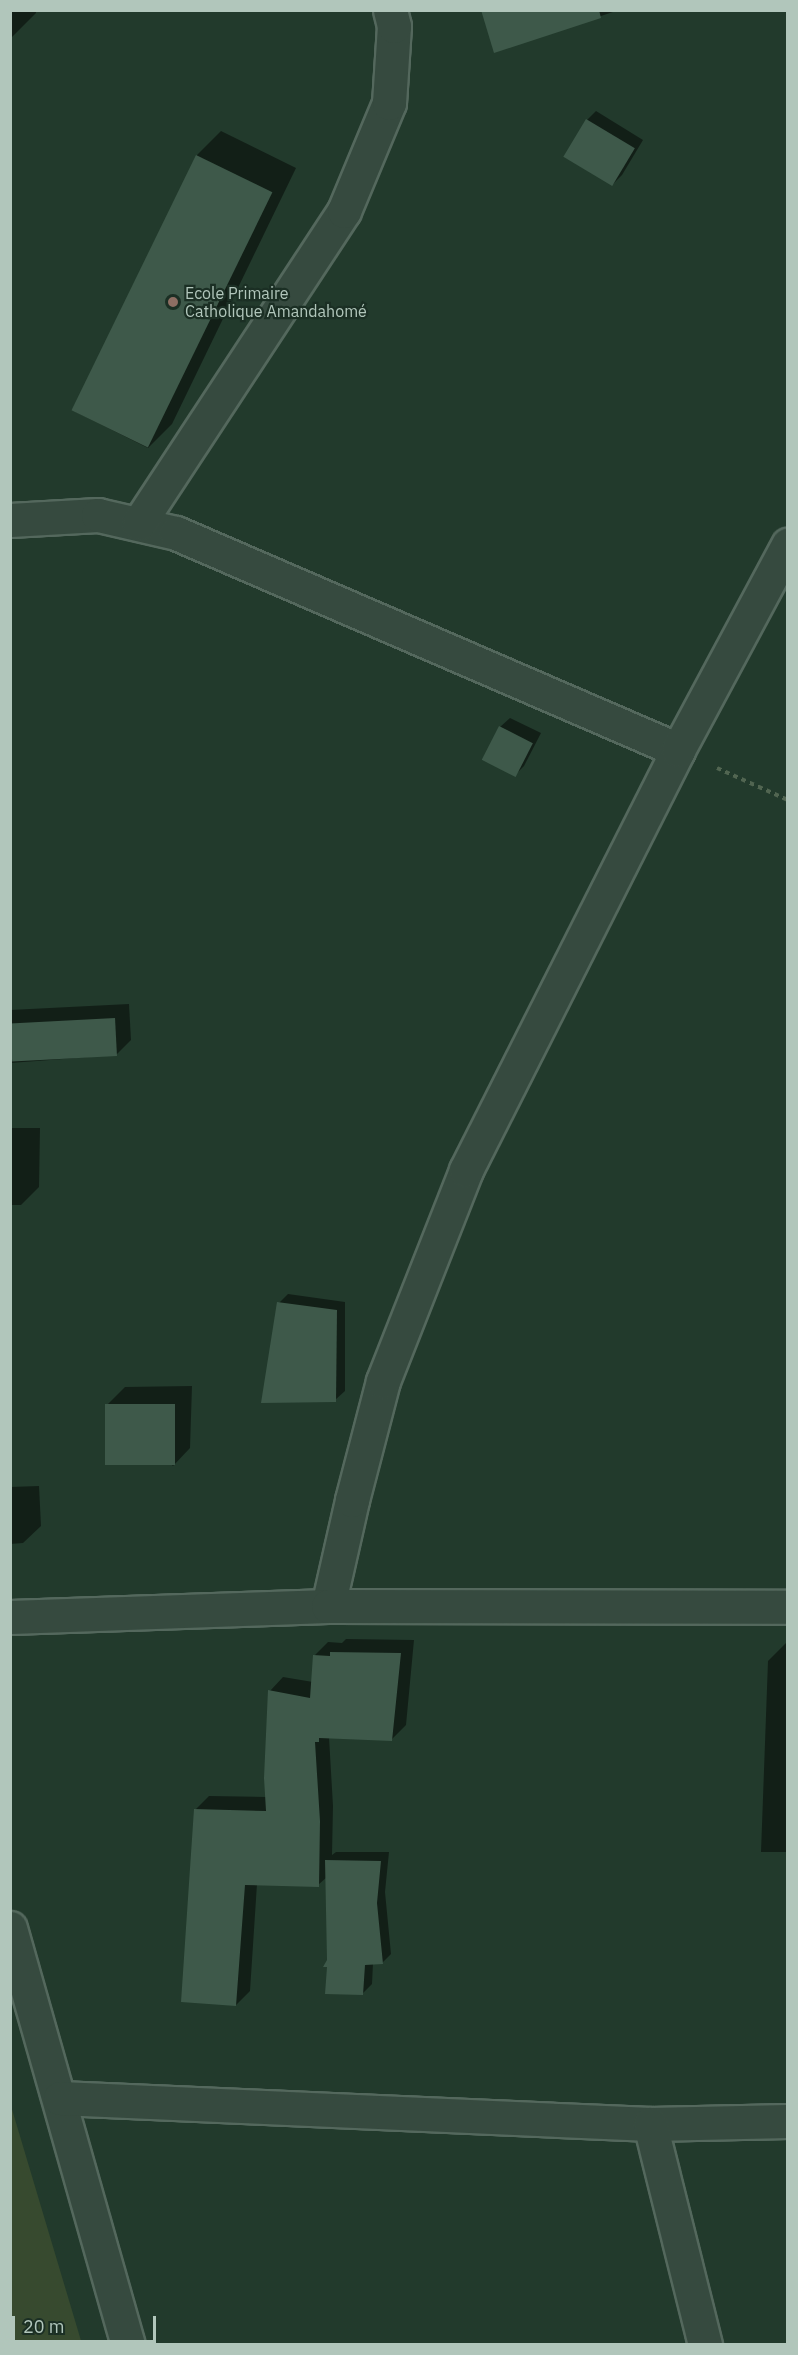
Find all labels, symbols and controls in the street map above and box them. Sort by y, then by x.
place label: Ecole Primaire Catholique Amandahomé [185,283,367,321]
marker: Ecole Primaire Catholique Amandahomé [166,295,180,309]
scale bar [15,2304,159,2342]
text: 20 m [23,2315,65,2338]

